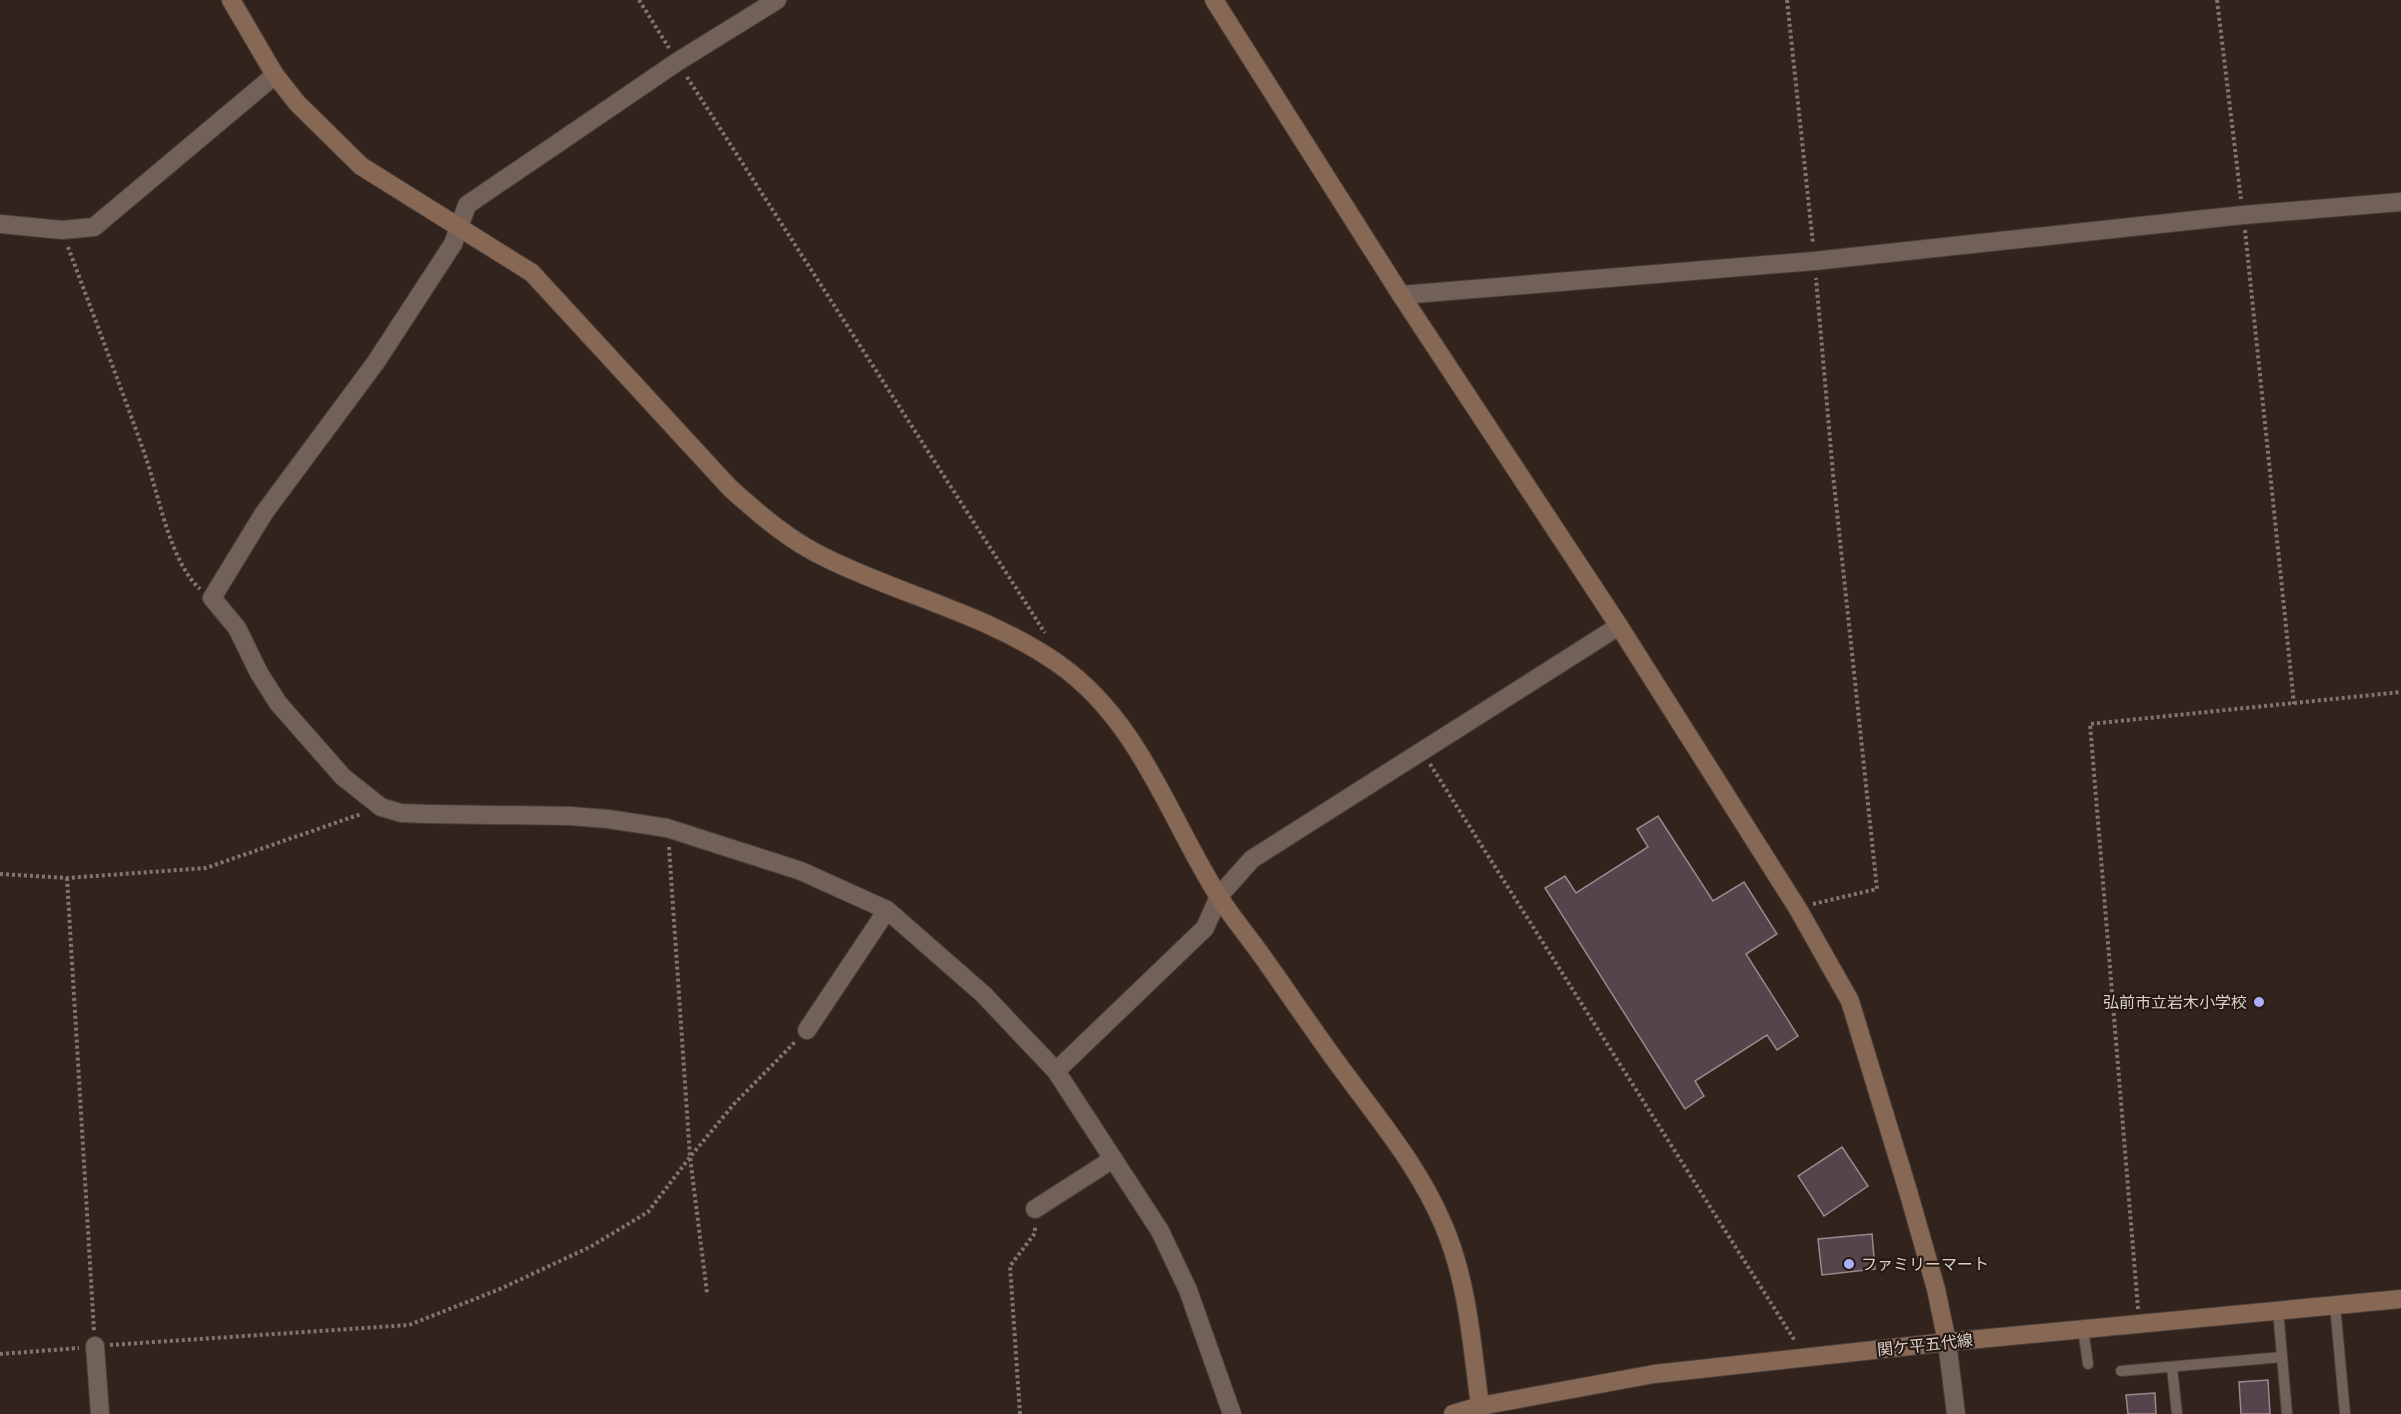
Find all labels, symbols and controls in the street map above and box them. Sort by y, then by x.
place label: 弘前市立岩木小学校 [2103,992,2247,1013]
marker: 弘前市立岩木小学校 [2252,995,2266,1009]
place label: ファミリーマート [1861,1254,1989,1275]
marker: ファミリーマート [1842,1257,1856,1271]
street label: 関ケ平五代線 [1876,1330,1974,1360]

